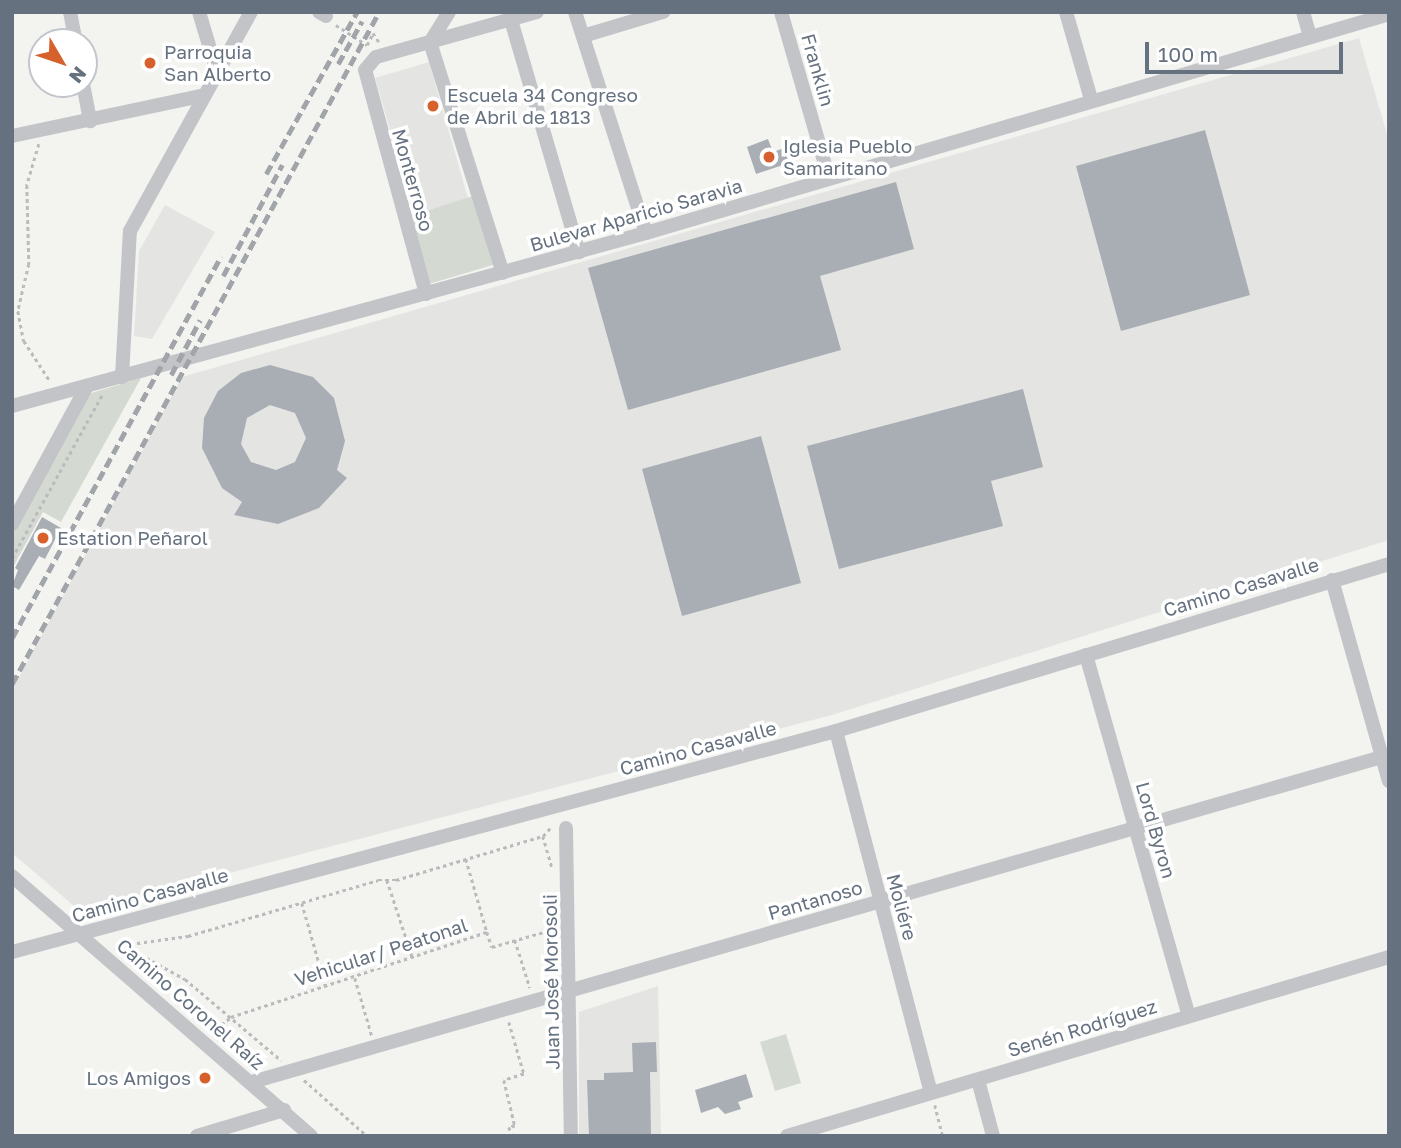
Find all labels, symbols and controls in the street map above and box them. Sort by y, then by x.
north arrow [28,28,98,98]
scale bar [1149,28,1347,72]
street label: Franklin [797,31,839,109]
place label: Parroquia San Alberto [164,41,271,85]
text: 100 m [1158,41,1218,67]
marker: Parroquia San Alberto [142,55,158,71]
text: N [65,62,92,88]
place label: Escuela 34 Congreso de Abril de 1813 [447,84,638,128]
marker: Escuela 34 Congreso de Abril de 1813 [425,98,441,114]
street label: Monterroso [388,126,438,234]
place label: Iglesia Pueblo Samaritano [783,135,912,179]
marker: Iglesia Pueblo Samaritano [761,149,777,165]
street label: Bulevar Aparicio Saravia [527,174,745,256]
place label: Estation Peñarol [57,527,208,549]
marker: Estation Peñarol [35,530,51,546]
street label: Camino Casavalle [1161,553,1321,621]
street label: Camino Casavalle [617,716,779,780]
street label: Lord Byron [1131,779,1181,881]
street label: Camino Casavalle [69,863,231,927]
street label: Moliére [882,871,922,943]
street label: Pantanoso [765,876,865,924]
street label: Juan José Morosoli [538,894,564,1070]
street label: Vehicular/ Peatonal [292,913,470,991]
street label: Camino Coronel Raíz [113,934,269,1074]
street label: Senén Rodríguez [1005,995,1159,1061]
place label: Los Amigos [86,1067,191,1089]
marker: Los Amigos [197,1070,213,1086]

